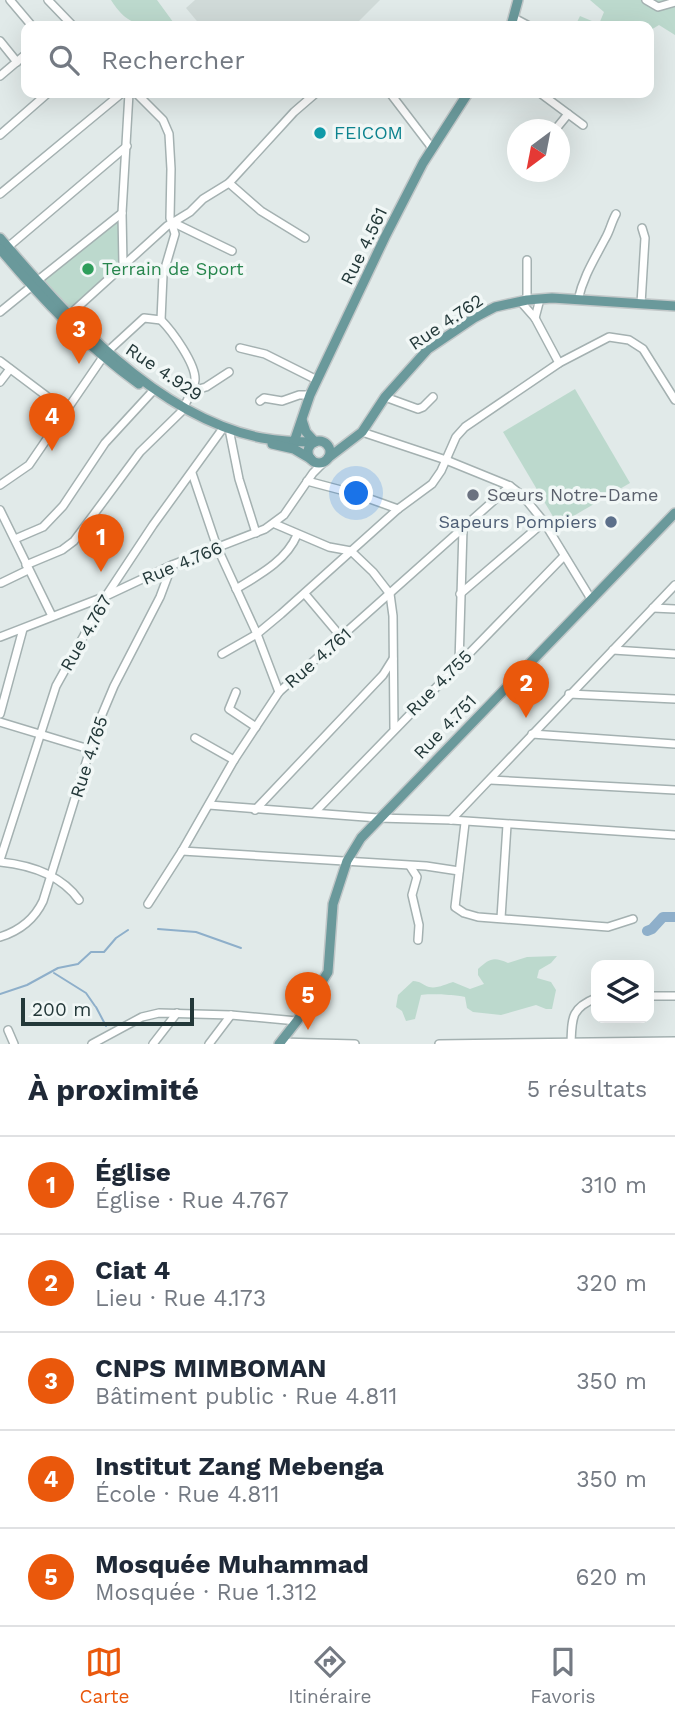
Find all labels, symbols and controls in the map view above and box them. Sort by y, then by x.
search box [21,21,654,98]
icon: search [45,41,83,79]
text: Rechercher [101,45,245,75]
north arrow [507,119,570,182]
place label: FEICOM [334,122,403,143]
marker: FEICOM [312,125,328,141]
street label: Rue 4.561 [336,204,391,288]
place label: Terrain de Sport [102,258,244,279]
marker: Terrain de Sport [80,261,96,277]
street label: Rue 4.762 [405,289,487,354]
pin: 3 [56,306,102,364]
street label: Rue 4.929 [122,338,207,405]
pin: 4 [29,393,75,451]
your location [339,476,373,510]
place label: Sœurs Notre-Dame [487,484,658,505]
marker: Sœurs Notre-Dame [465,487,481,503]
place label: Sapeurs Pompiers [438,511,597,532]
pin: 1 [78,514,124,572]
marker: Sapeurs Pompiers [603,514,619,530]
street label: Rue 4.766 [139,536,225,589]
street label: Rue 4.767 [55,591,116,674]
street label: Rue 4.761 [280,623,355,692]
street label: Rue 4.755 [401,645,476,720]
pin: 2 [503,660,549,718]
street label: Rue 4.751 [409,690,480,763]
street label: Rue 4.765 [65,713,112,800]
map controls [591,960,654,1023]
button: layers [591,960,654,1023]
pin: 5 [285,972,331,1030]
scale bar [21,995,194,1027]
text: 200 m [32,998,91,1021]
text: À proximité [28,1072,199,1107]
text: 5 résultats [527,1076,647,1103]
text: Église [95,1157,171,1187]
text: 1 [46,1172,56,1199]
text: 310 m [581,1172,647,1199]
text: Église · Rue 4.767 [95,1187,289,1214]
text: Ciat 4 [95,1255,170,1285]
text: 2 [44,1270,58,1297]
text: 320 m [576,1270,647,1297]
text: Lieu · Rue 4.173 [95,1285,266,1312]
text: CNPS MIMBOMAN [95,1353,327,1383]
text: 3 [44,1368,58,1395]
text: 350 m [576,1368,647,1395]
text: Bâtiment public · Rue 4.811 [95,1383,397,1410]
text: Institut Zang Mebenga [95,1451,384,1481]
text: 4 [44,1466,58,1493]
text: 350 m [576,1466,647,1493]
text: École · Rue 4.811 [95,1481,279,1508]
text: Mosquée Muhammad [95,1549,369,1579]
text: 5 [44,1564,58,1591]
text: 620 m [576,1564,647,1591]
text: Mosquée · Rue 1.312 [95,1579,317,1606]
tab: Carte [79,1643,129,1708]
tab: Itinéraire [288,1643,371,1708]
tab: Favoris [530,1643,596,1708]

